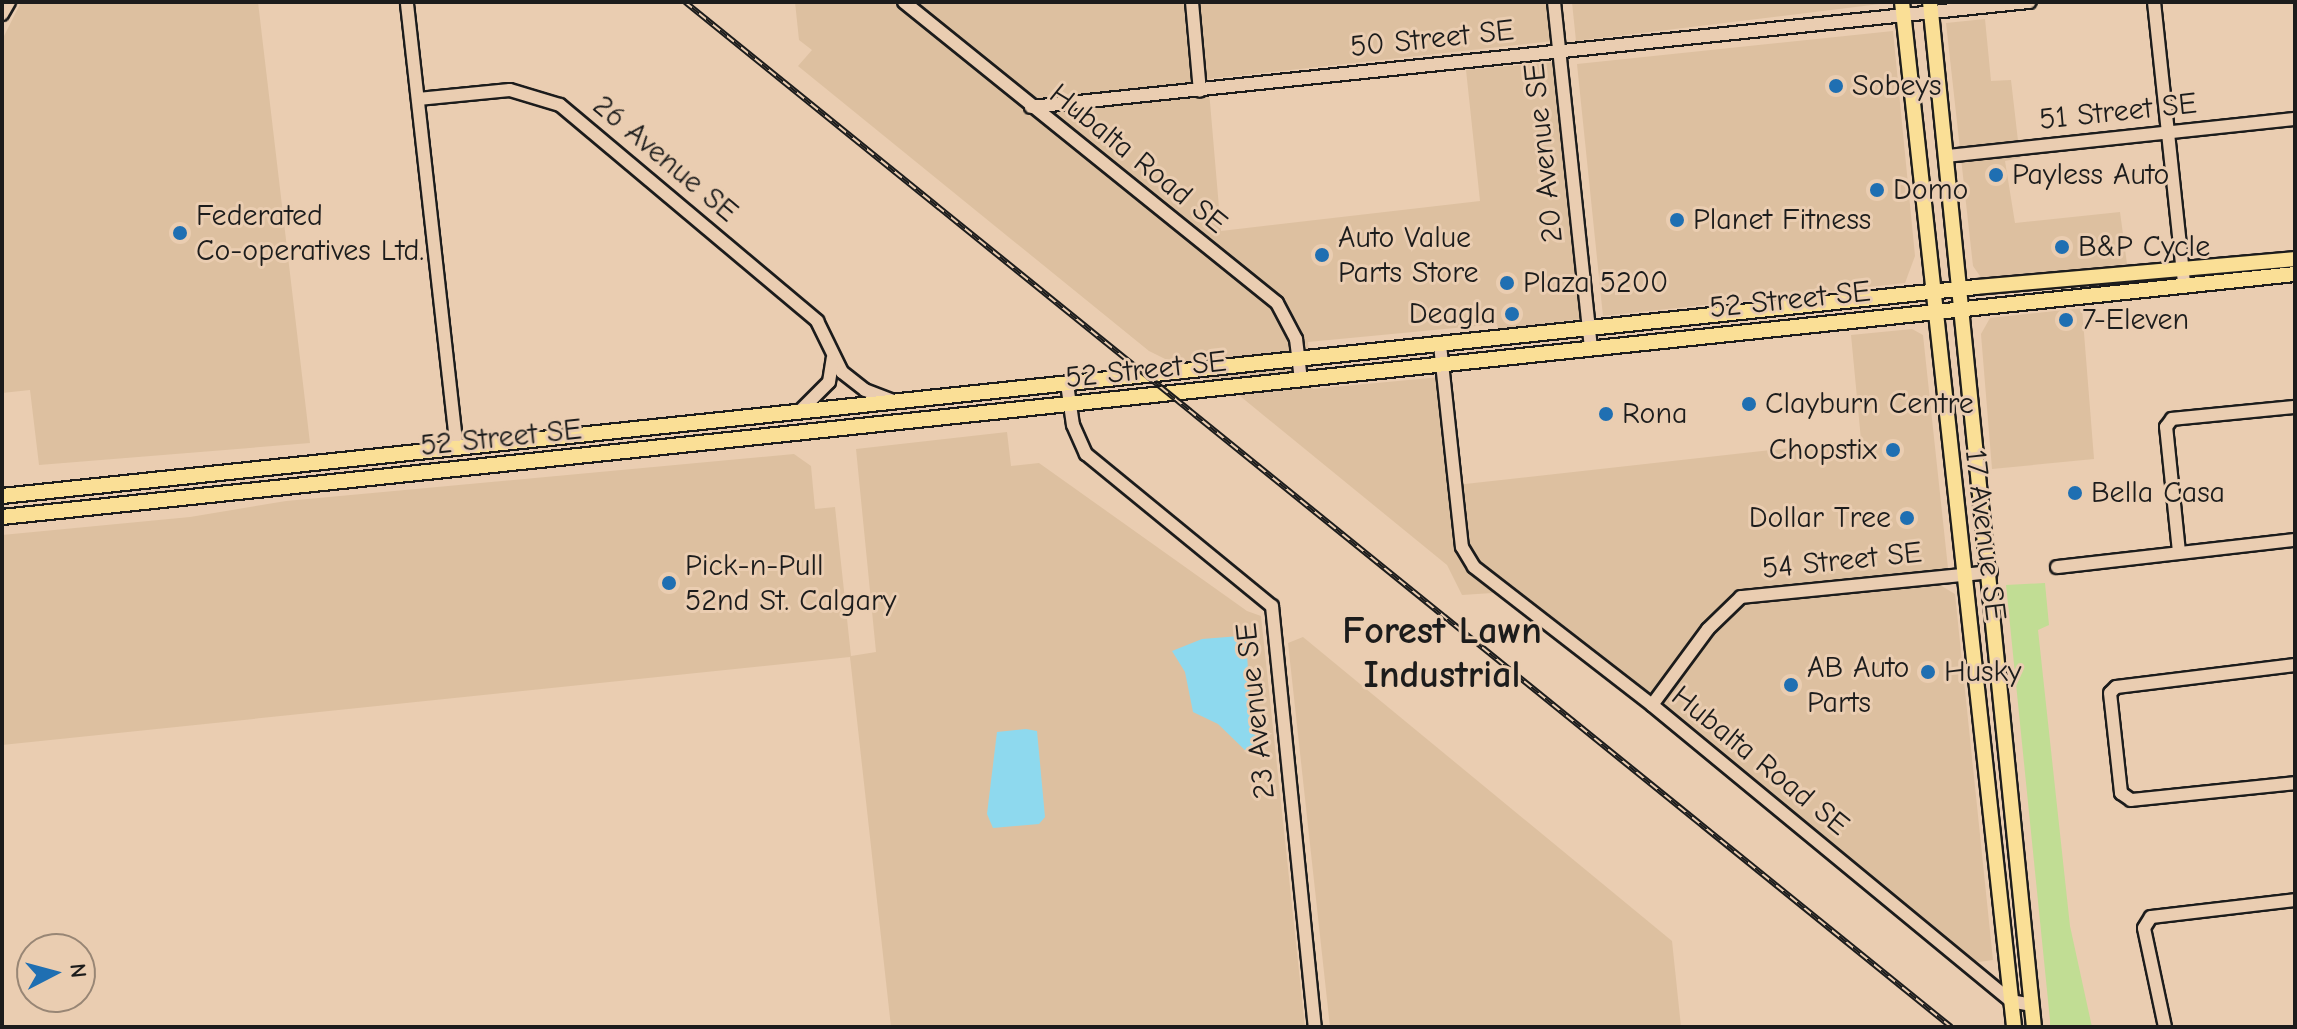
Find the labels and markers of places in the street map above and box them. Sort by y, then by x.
place label: Sobeys [1852,68,1941,104]
marker: Sobeys [1827,77,1845,95]
place label: Payless Auto [2012,157,2169,193]
marker: Payless Auto [1987,166,2005,184]
place label: Domo [1893,172,1968,208]
marker: Domo [1868,181,1886,199]
place label: Federated Co-operatives Ltd. [196,198,424,268]
place label: Planet Fitness [1693,202,1871,238]
marker: Planet Fitness [1668,211,1686,229]
place label: Auto Value Parts Store [1338,220,1479,290]
marker: Federated Co-operatives Ltd. [171,224,189,242]
place label: B&P Cycle [2078,229,2210,265]
marker: B&P Cycle [2053,238,2071,256]
marker: Auto Value Parts Store [1313,246,1331,264]
place label: Plaza 5200 [1523,265,1668,301]
marker: Plaza 5200 [1498,274,1516,292]
place label: Deagla [1409,296,1496,332]
place label: 7-Eleven [2082,302,2189,338]
marker: Deagla [1503,305,1521,323]
marker: 7-Eleven [2057,311,2075,329]
place label: Clayburn Centre [1765,386,1974,422]
marker: Clayburn Centre [1740,395,1758,413]
place label: Rona [1622,396,1687,432]
marker: Rona [1597,405,1615,423]
place label: Chopstix [1769,432,1877,468]
marker: Chopstix [1884,441,1902,459]
place label: Bella Casa [2091,475,2225,511]
marker: Bella Casa [2066,484,2084,502]
place label: Dollar Tree [1749,500,1891,536]
marker: Dollar Tree [1898,509,1916,527]
place label: Pick-n-Pull 52nd St. Calgary [685,548,896,618]
marker: Pick-n-Pull 52nd St. Calgary [660,574,678,592]
place label: AB Auto Parts [1807,650,1909,720]
place label: Husky [1944,654,2021,690]
marker: Husky [1919,663,1937,681]
marker: AB Auto Parts [1782,676,1800,694]

